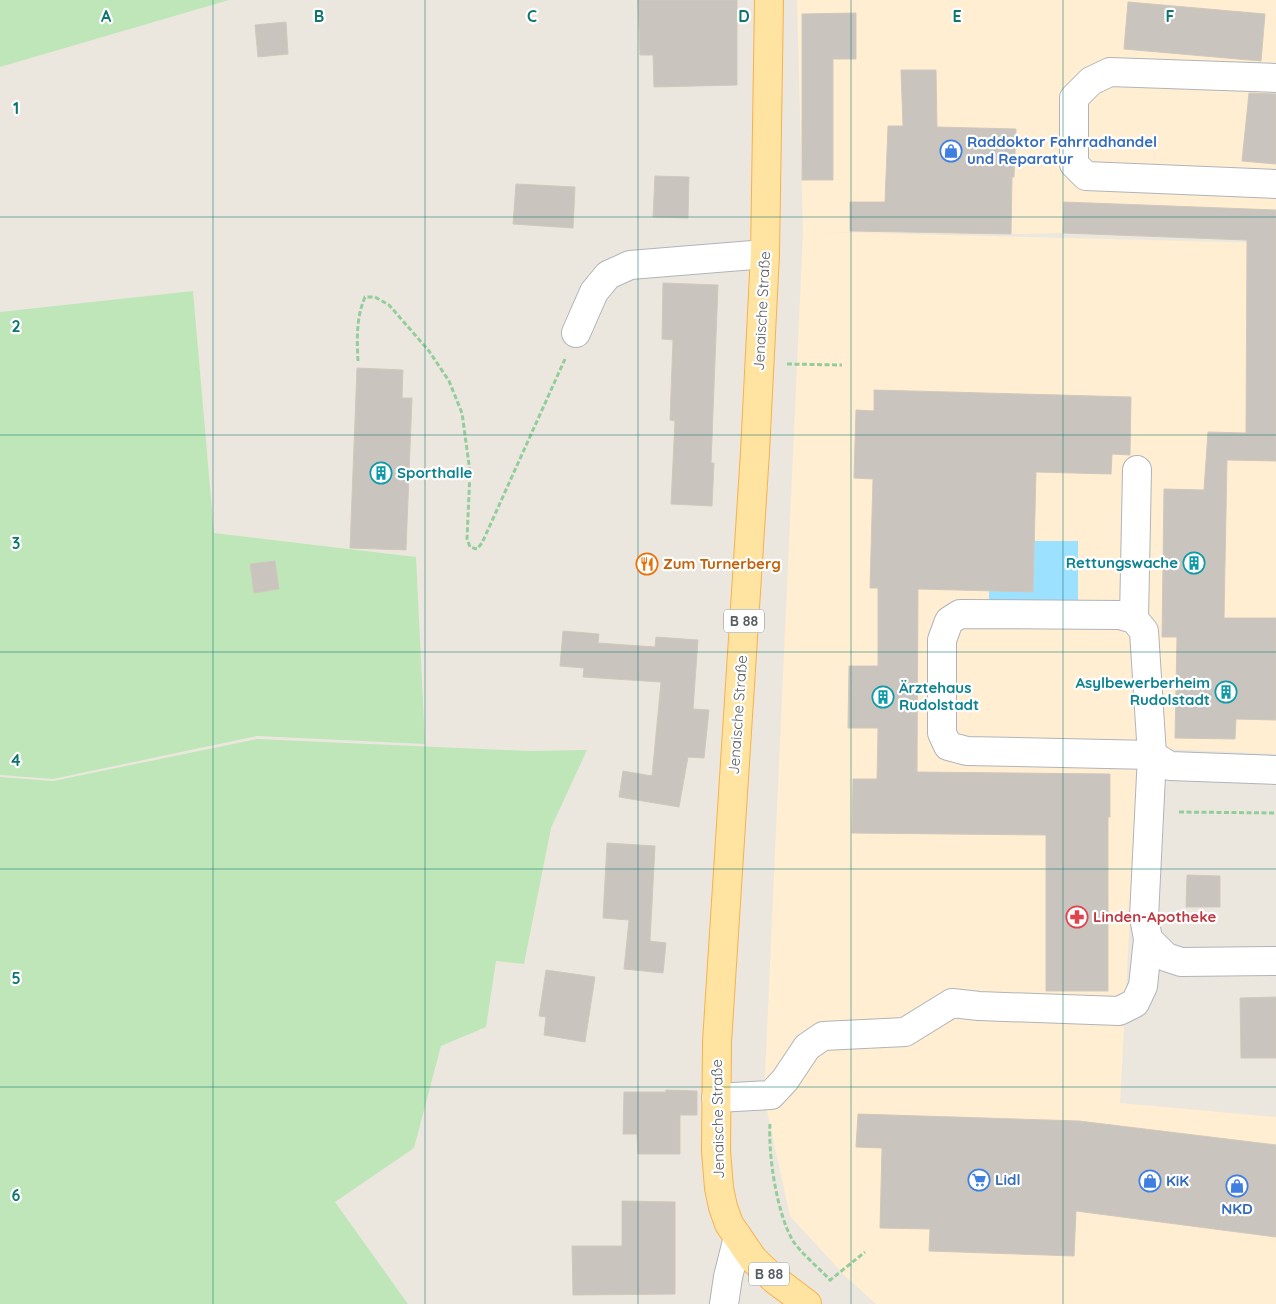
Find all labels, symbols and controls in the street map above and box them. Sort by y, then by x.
text: A [101,6,112,26]
text: B [314,6,324,26]
text: C [527,6,537,26]
text: D [738,6,750,26]
text: E [952,6,962,26]
text: F [1166,6,1175,26]
text: 1 [13,98,19,118]
place label: Raddoktor Fahrradhandel und Reparatur [967,132,1157,168]
shop icon: Raddoktor Fahrradhandel und Reparatur [939,139,963,163]
street label: Jenaische Straße [749,251,774,371]
text: 2 [11,316,21,336]
building icon: Sporthalle [369,461,393,485]
place label: Sporthalle [397,463,473,482]
text: 3 [12,533,20,553]
building icon: Rettungswache [1182,551,1206,575]
restaurant icon: Zum Turnerberg [635,552,659,576]
place label: Rettungswache [1066,553,1178,572]
place label: Zum Turnerberg [663,554,781,573]
road number: B 88 [724,610,764,632]
street label: Jenaische Straße [724,655,751,775]
place label: Asylbewerberheim Rudolstadt [1075,673,1210,709]
place label: Ärztehaus Rudolstadt [899,678,979,714]
building icon: Asylbewerberheim Rudolstadt [1214,680,1238,704]
building icon: Ärztehaus Rudolstadt [871,685,895,709]
text: 4 [11,750,21,770]
pharmacy icon: Linden-Apotheke [1065,905,1089,929]
place label: Linden-Apotheke [1093,907,1216,926]
text: 5 [11,968,21,988]
street label: Jenaische Straße [707,1059,728,1179]
supermarket icon: Lidl [967,1168,991,1192]
shop icon: KiK [1138,1169,1162,1193]
place label: Lidl [995,1170,1020,1189]
place label: KiK [1166,1171,1189,1190]
shop icon: NKD [1225,1174,1249,1198]
text: 6 [12,1185,21,1205]
place label: NKD [1221,1199,1253,1218]
road number: B 88 [749,1262,789,1286]

